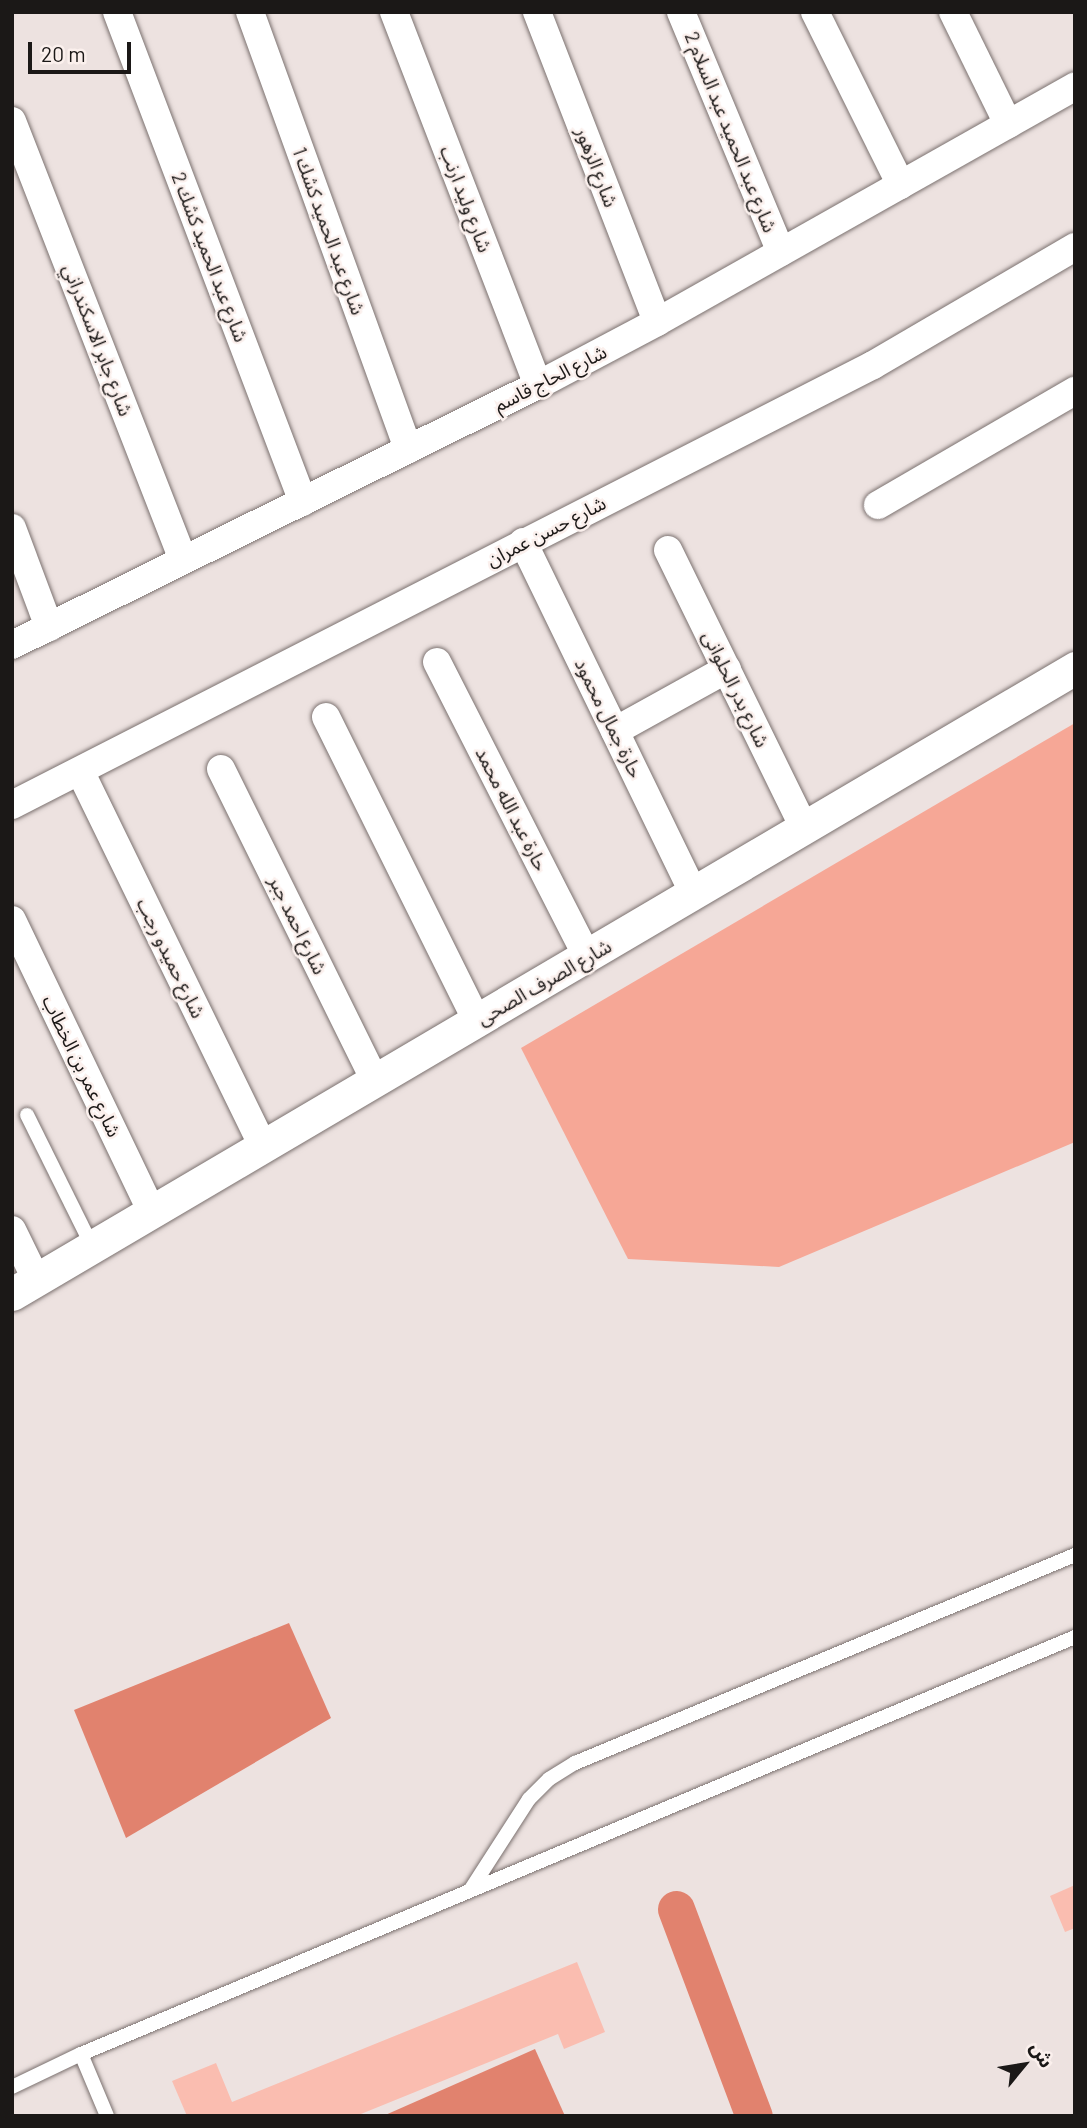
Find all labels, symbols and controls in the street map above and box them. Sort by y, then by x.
scale bar [32,28,135,72]
street label: شارع عبد الحميد عبد السلام 2 [680,28,782,236]
text: 20 m [41,41,86,66]
street label: شارع الزهور [571,124,623,210]
street label: شارع وليد ارنب [435,143,497,255]
street label: شارع عبد الحميد كشك 1 [288,144,370,318]
street label: شارع عبد الحميد كشك 2 [167,169,253,345]
street label: شارع جابر الاسكندراني [59,261,137,419]
street label: شارع الحاج قاسم [490,340,610,416]
street label: شارع حسن عمران [482,491,610,571]
street label: شارع بدر الحلوانى [698,627,774,751]
street label: حارة جمال محمود [570,654,648,782]
street label: حارة عبد الله محمد [471,743,553,875]
street label: شارع احمد جبر [264,872,332,978]
street label: شارع حميدو رجب [132,894,210,1022]
street label: شارع الصرف الصحى [473,934,615,1030]
street label: شارع عمر بن الخطاب [38,991,126,1141]
north arrow [989,2030,1059,2100]
text: ش [1026,2037,1059,2071]

